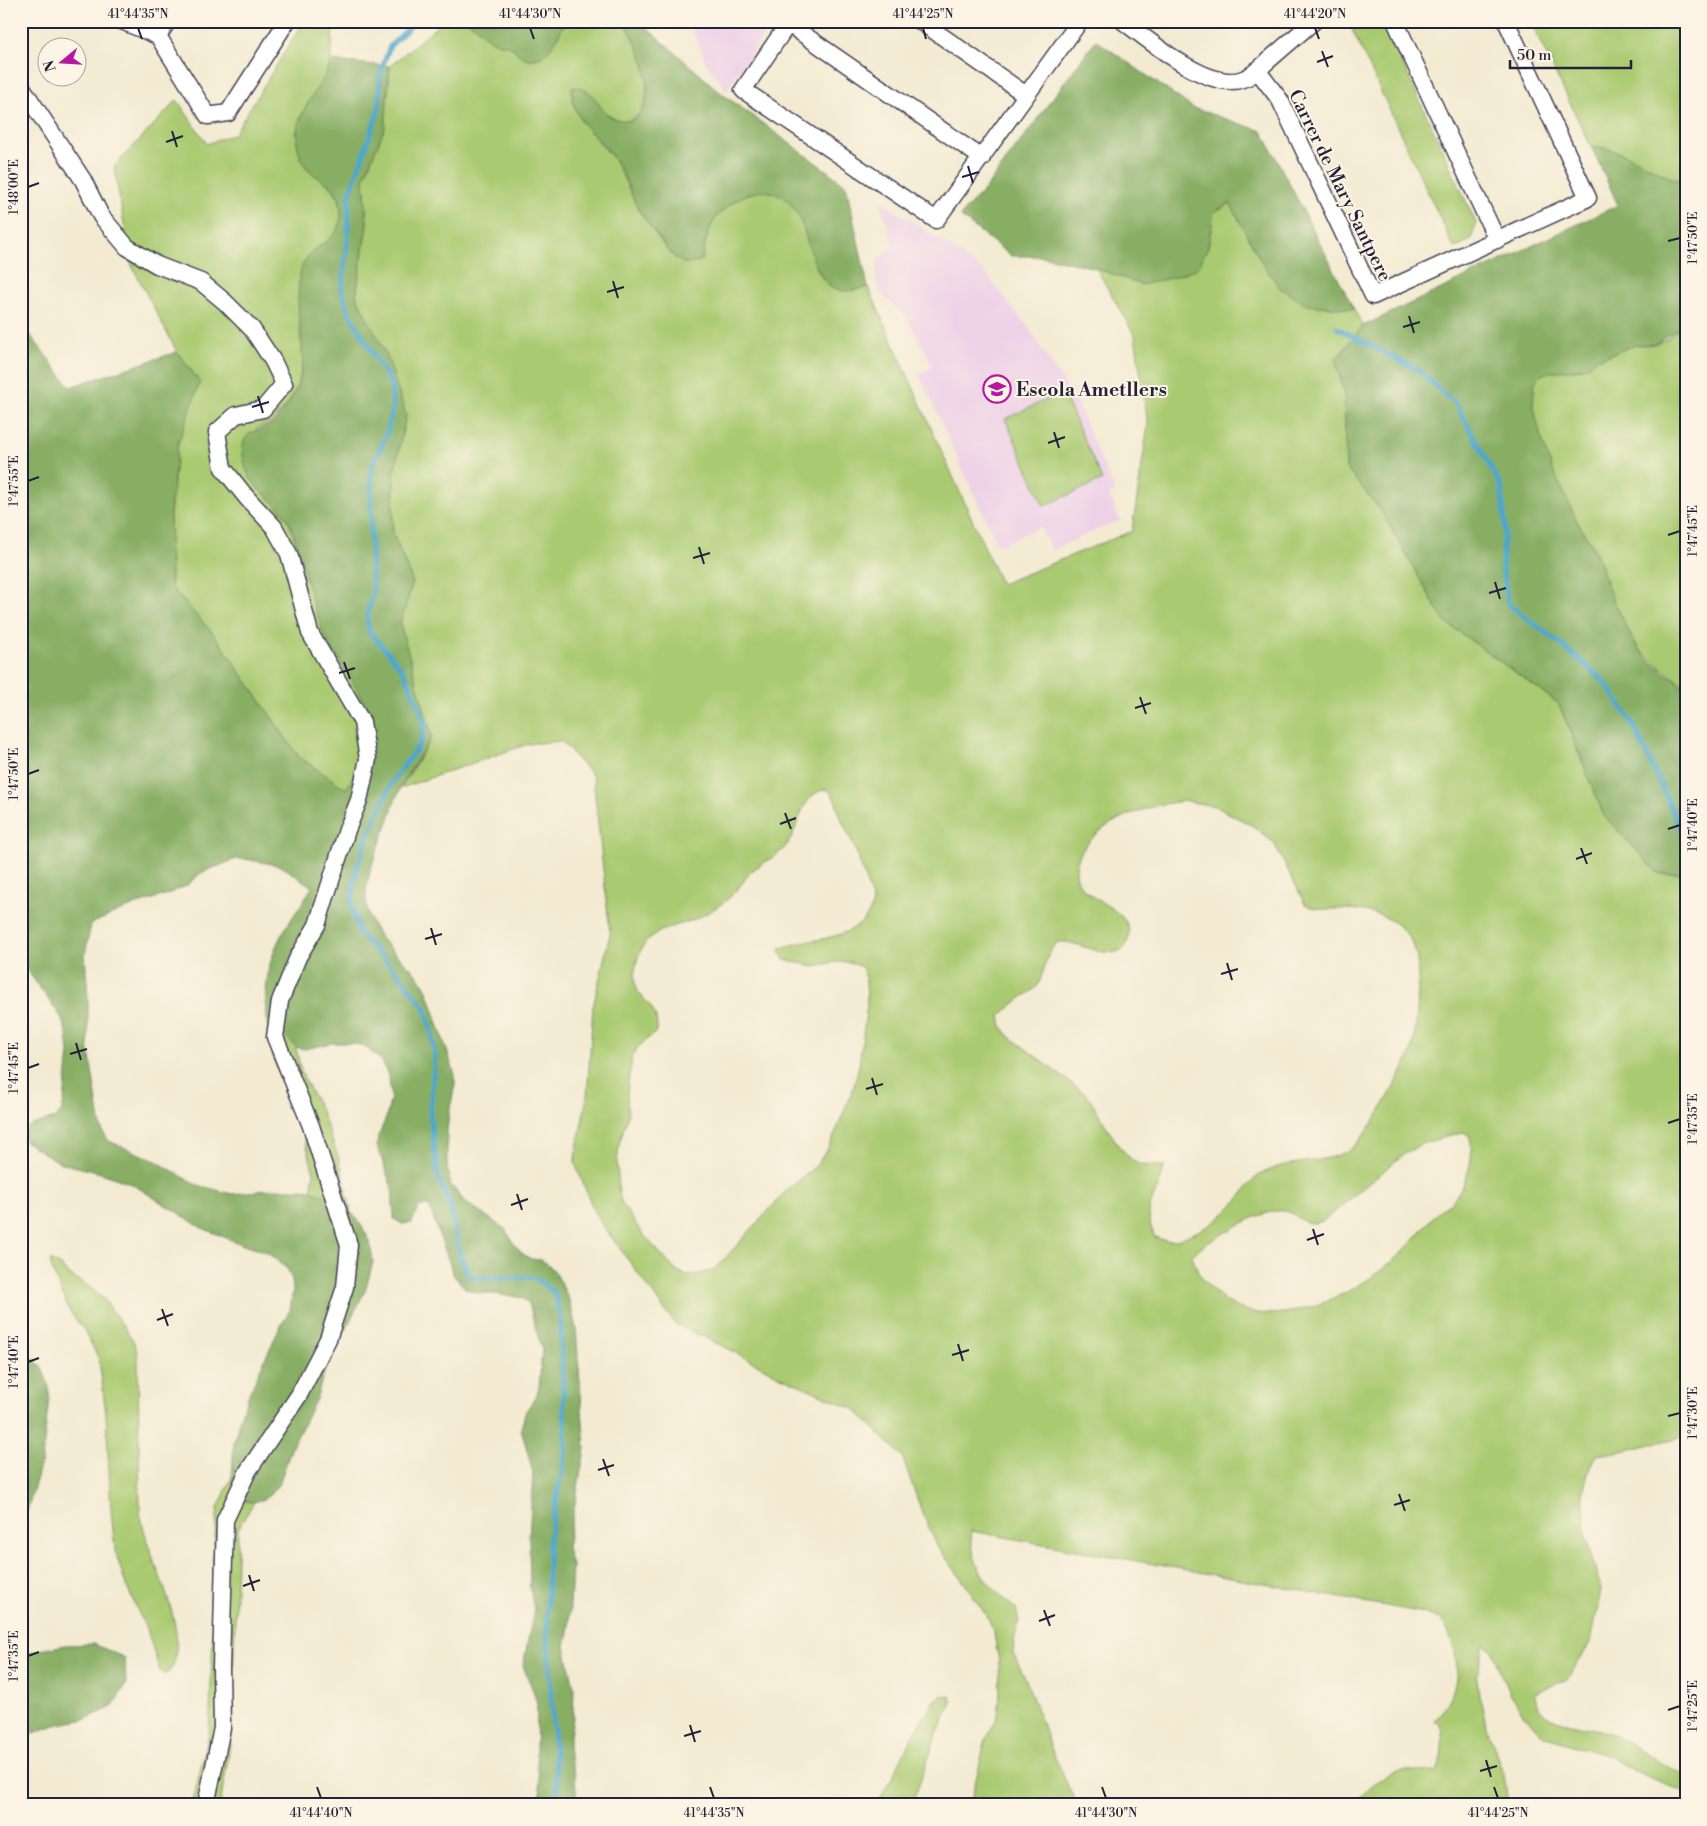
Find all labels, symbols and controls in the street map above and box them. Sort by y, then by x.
text: 41°44'35"N [108,7,168,22]
text: 41°44'30"N [499,7,561,22]
text: 41°44'25"N [893,7,954,22]
text: 41°44'20"N [1284,7,1346,22]
north arrow [38,38,88,88]
scale bar [1510,38,1631,70]
text: 50 m [1517,46,1551,65]
text: N [40,58,61,74]
street label: Carrer de Mary Santpere [1283,86,1397,285]
text: 1°48'00"E [7,159,22,215]
text: 1°47'50"E [1686,212,1701,264]
school or university icon: Escola Ametllers [982,374,1012,404]
place label: Escola Ametllers [1016,378,1167,402]
text: 1°47'55"E [7,455,22,507]
text: 1°47'45"E [1686,505,1701,557]
text: 1°47'50"E [7,748,22,800]
text: 1°47'40"E [1686,798,1701,852]
text: 1°47'45"E [7,1042,22,1094]
text: 1°47'35"E [1686,1093,1701,1145]
text: 1°47'40"E [7,1335,22,1389]
text: 1°47'30"E [1686,1387,1701,1439]
text: 1°47'35"E [7,1630,22,1682]
text: 1°47'25"E [1686,1680,1701,1732]
text: 41°44'40"N [290,1806,352,1821]
text: 41°44'35"N [684,1806,744,1821]
text: 41°44'30"N [1075,1806,1137,1821]
text: 41°44'25"N [1468,1806,1529,1821]

